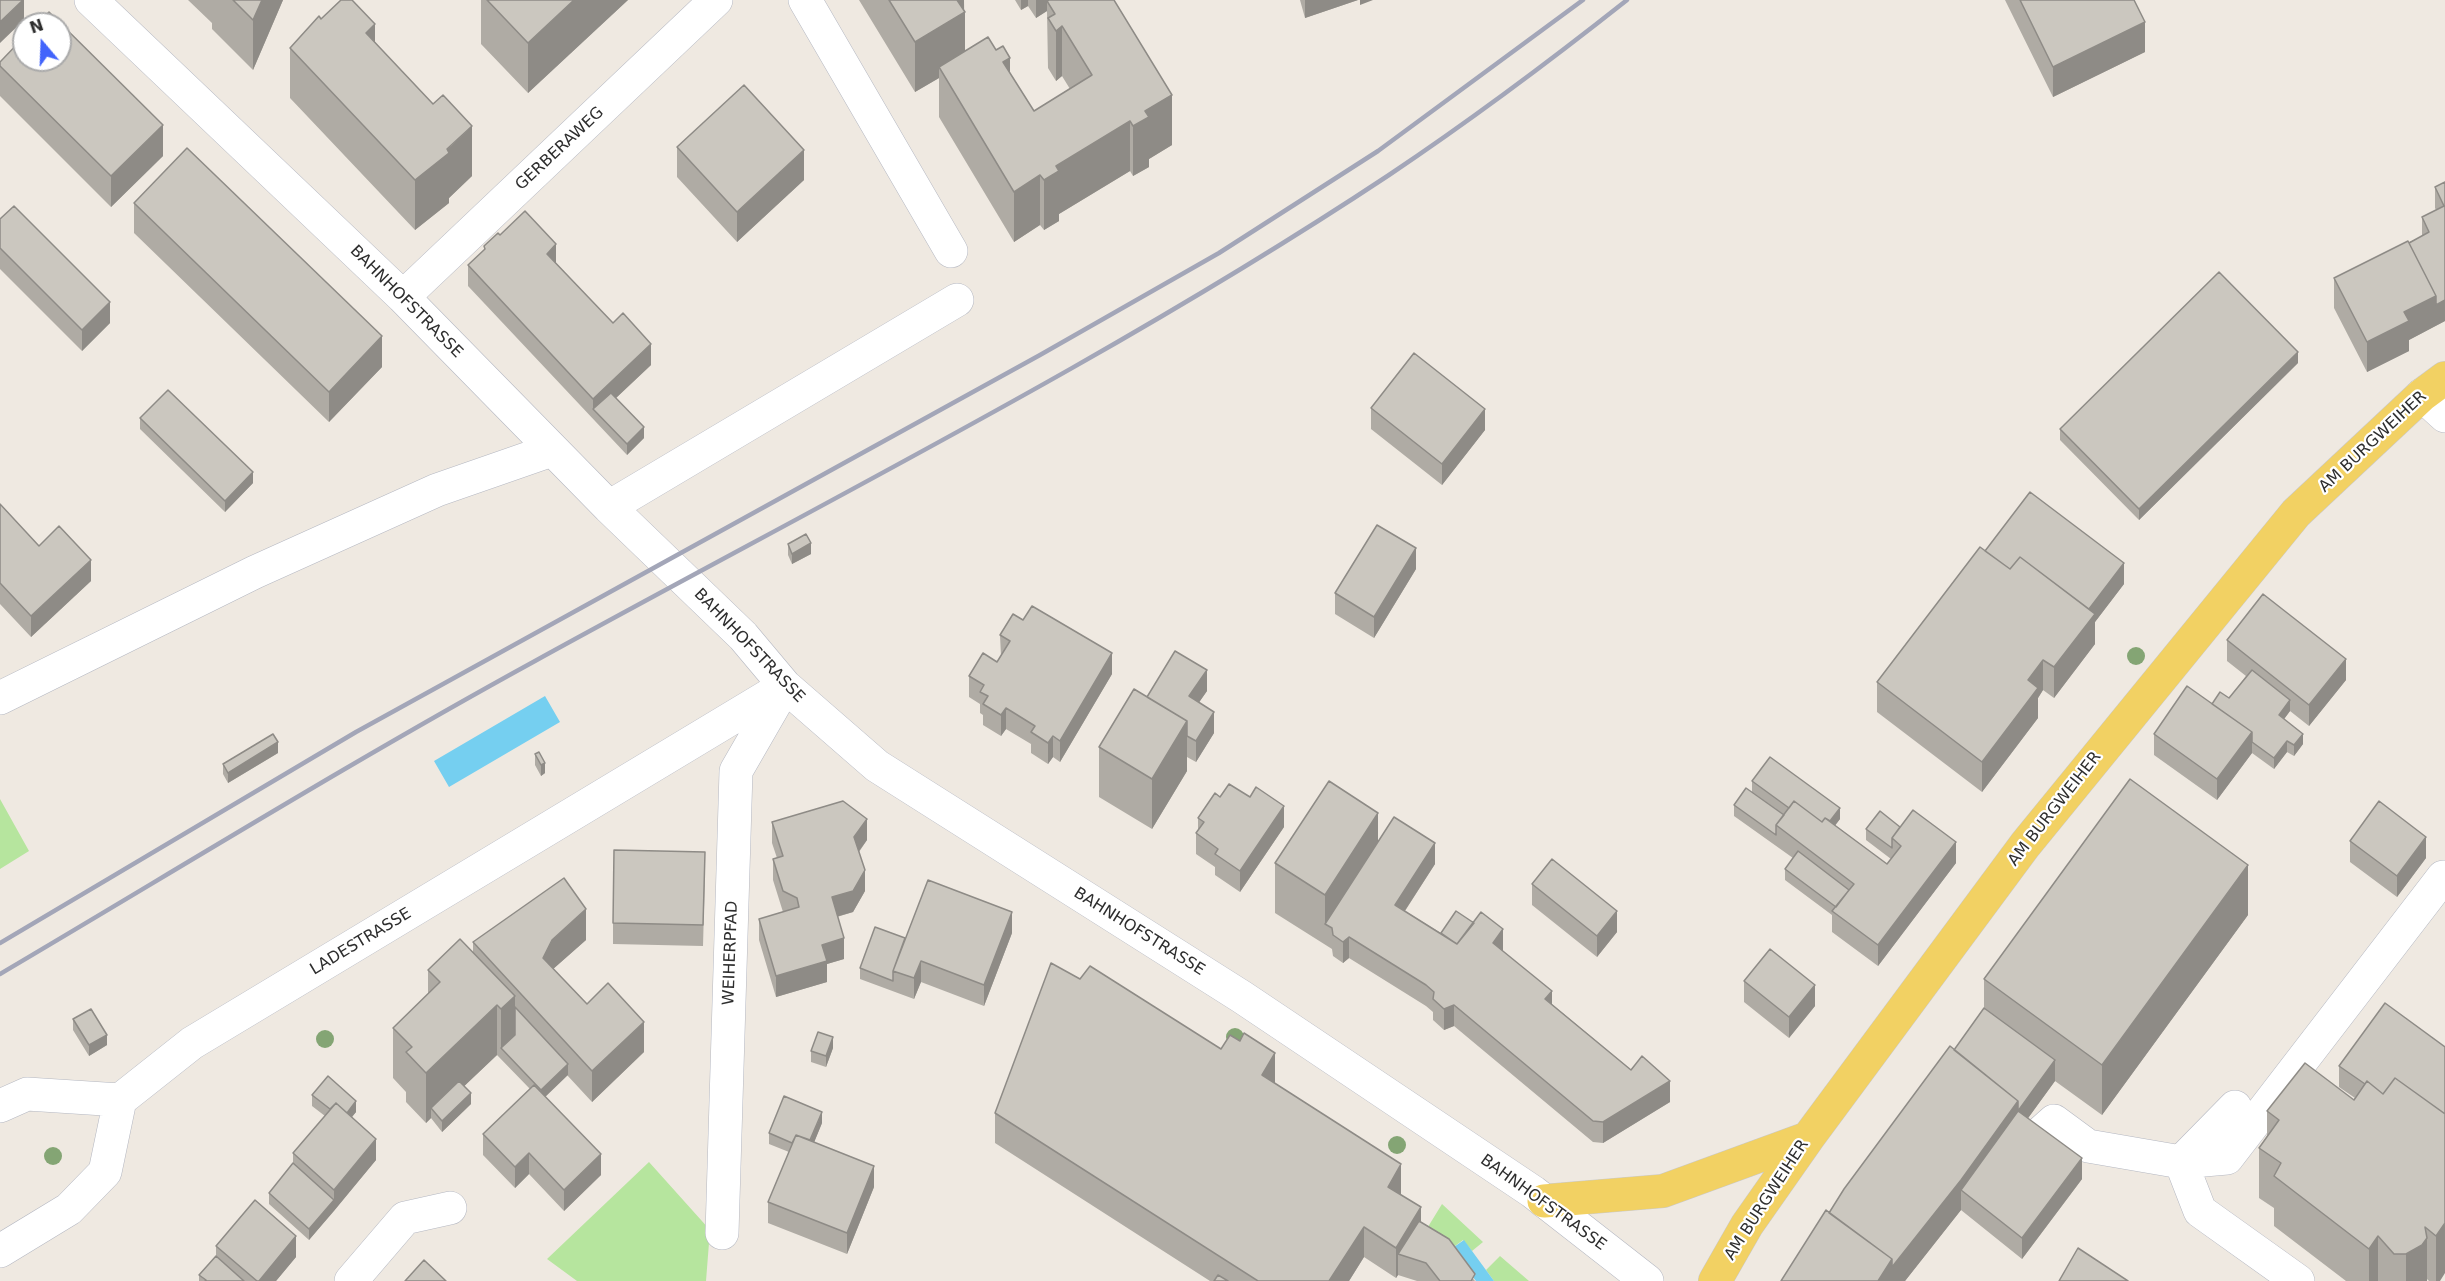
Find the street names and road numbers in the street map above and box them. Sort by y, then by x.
street label: GERBERAWEG [512,103,608,195]
street label: BAHNHOFSTRASSE [346,242,466,362]
street label: AM BURGWEIHER [2315,387,2431,497]
street label: BAHNHOFSTRASSE [690,585,808,707]
street label: AM BURGWEIHER [2004,748,2106,870]
street label: BAHNHOFSTRASSE [1070,884,1208,980]
street label: WEIHERPFAD [720,900,742,1006]
street label: LADESTRASSE [307,904,415,980]
street label: AM BURGWEIHER [1721,1136,1813,1264]
street label: BAHNHOFSTRASSE [1476,1151,1610,1255]

